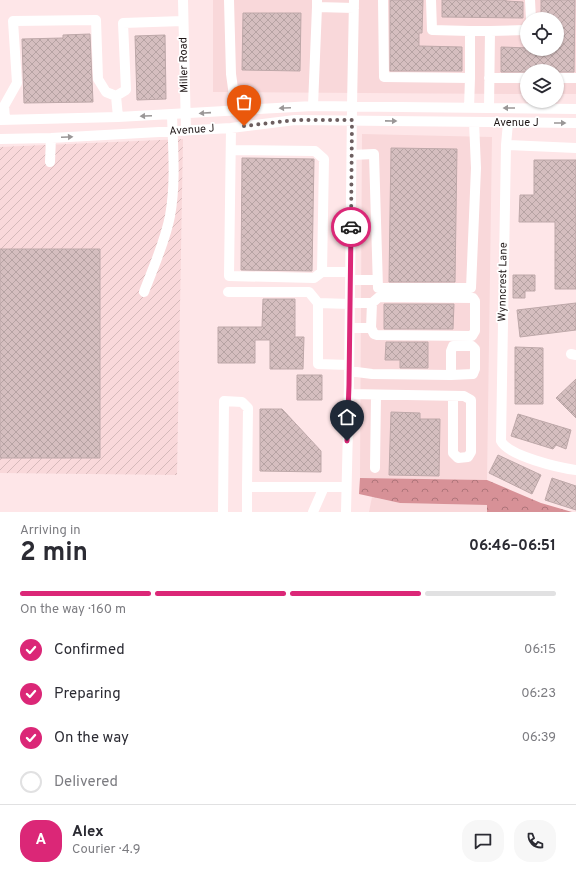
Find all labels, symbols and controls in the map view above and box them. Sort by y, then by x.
map controls [520,12,564,108]
button: locate [520,12,564,56]
street label: Miller Road [177,37,191,93]
button: layers [520,64,564,108]
pin [227,85,261,126]
icon: bag [233,91,255,113]
one-way arrow [279,104,291,111]
one-way arrow [502,105,515,111]
one-way arrow [199,109,211,116]
one-way arrow [140,112,152,119]
street label: Avenue J [493,116,539,130]
one-way arrow [385,118,398,124]
one-way arrow [554,120,567,126]
street label: Avenue J [169,121,215,139]
one-way arrow [61,134,73,141]
courier [331,207,371,247]
icon: car [340,216,362,238]
street label: Wynncrest Lane [495,242,511,322]
pin [330,400,364,441]
icon: home [336,406,358,428]
text: Arriving in [20,523,81,539]
text: 2 min [20,537,88,570]
text: 06:46–06:51 [469,537,556,556]
text: On the way · 160 m [20,602,126,618]
icon: check [20,639,42,661]
text: Confirmed [54,641,125,660]
text: 06:15 [524,642,556,658]
icon: check [20,683,42,705]
text: Preparing [54,685,121,704]
text: 06:23 [521,686,556,702]
icon: check [20,727,42,749]
text: On the way [54,729,129,748]
text: 06:39 [522,730,556,746]
text: Delivered [54,773,118,792]
button: chat [462,820,504,862]
button: phone [514,820,556,862]
text: Alex [72,823,104,842]
text: A [36,831,46,850]
text: Courier · 4.9 [72,842,140,858]

